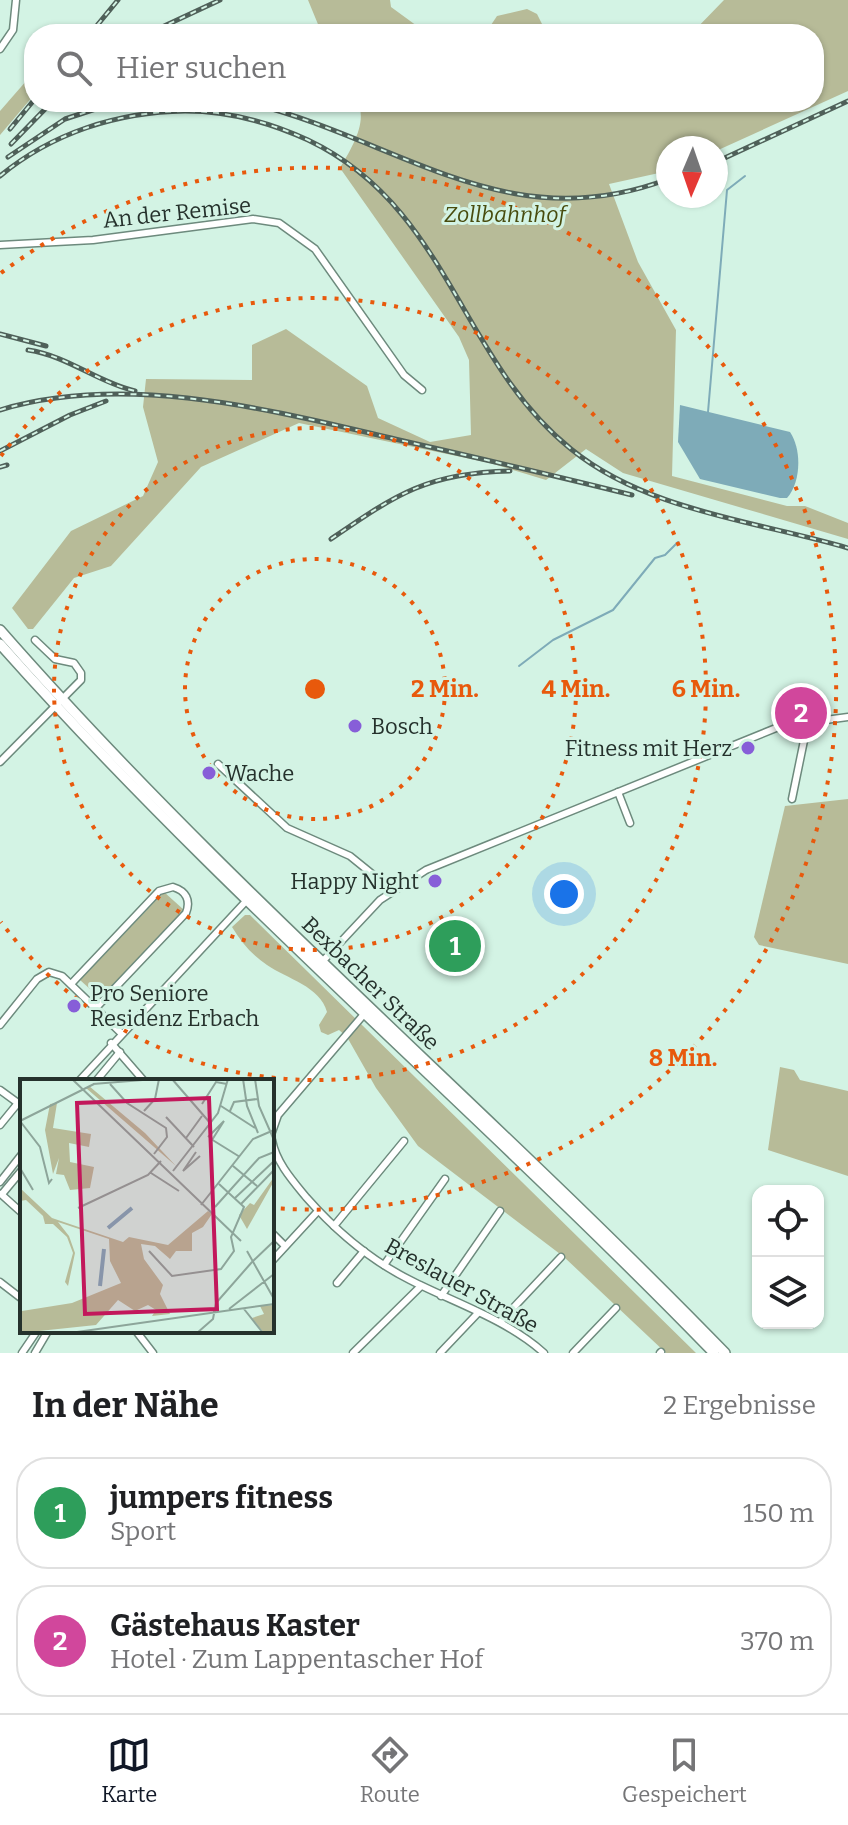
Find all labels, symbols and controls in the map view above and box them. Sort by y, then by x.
search box [24,24,824,112]
icon: search [52,46,96,90]
text: Hier suchen [116,50,286,86]
north arrow [656,136,728,208]
street label: An der Remise [102,191,252,234]
park label: Zollbahnhof [444,201,569,228]
centre of rings [301,675,329,703]
text: 2 Min. [411,675,479,703]
text: 4 Min. [542,675,610,703]
text: 6 Min. [672,675,740,703]
pin: 2 [775,683,827,743]
place label: Bosch [371,713,433,740]
marker: Bosch [346,717,364,735]
place label: Fitness mit Herz [565,735,732,762]
marker: Fitness mit Herz [739,739,757,757]
place label: Wache [225,760,294,787]
marker: Wache [200,764,218,782]
place label: Happy Night [290,868,419,895]
marker: Happy Night [426,872,444,890]
your location [544,874,584,914]
street label: Bexbacher Straße [296,911,445,1056]
pin: 1 [429,916,481,976]
place label: Pro Seniore Residenz Erbach [90,980,260,1032]
marker: Pro Seniore Residenz Erbach [65,997,83,1015]
text: 8 Min. [649,1044,717,1072]
inset map [20,1079,274,1333]
map controls [752,1185,824,1329]
button: locate [752,1185,824,1257]
street label: Breslauer Straße [380,1232,543,1339]
button: layers [752,1257,824,1329]
text: In der Nähe [32,1385,219,1426]
text: 2 Ergebnisse [663,1390,816,1421]
text: jumpers fitness [110,1480,333,1516]
text: 1 [54,1498,66,1529]
text: 150 m [743,1498,814,1529]
text: Sport [110,1516,176,1547]
text: Gästehaus Kaster [110,1608,360,1644]
text: 2 [53,1626,67,1657]
text: 370 m [740,1626,814,1657]
text: Hotel · Zum Lappentascher Hof [110,1644,483,1675]
tab: Karte [101,1733,157,1808]
tab: Route [360,1733,420,1808]
tab: Gespeichert [622,1733,747,1808]

